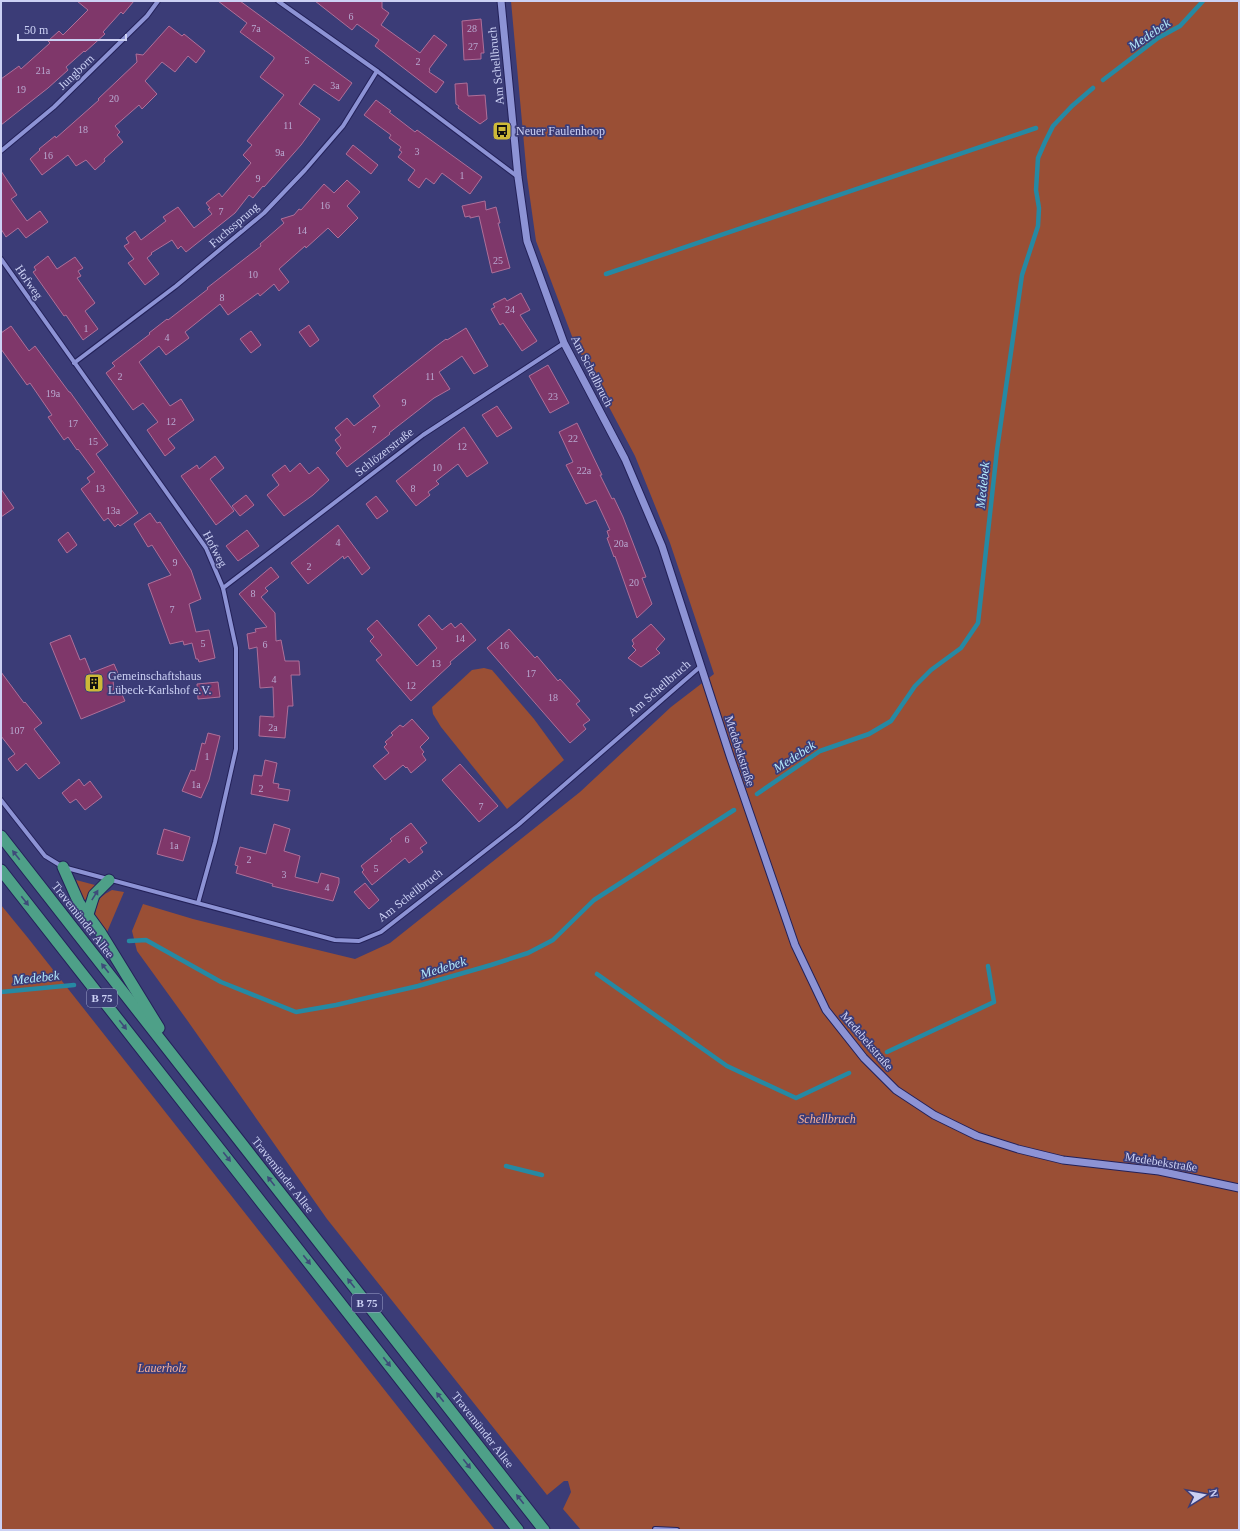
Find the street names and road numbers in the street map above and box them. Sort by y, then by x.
street label: Am Schellbruch [485,26,507,106]
street label: Jungborn [55,51,97,93]
street label: Fuchssprung [206,200,262,250]
street label: Hofweg [12,262,46,302]
street label: Am Schellbruch [568,333,616,409]
street label: Schlözerstraße [352,425,416,479]
street label: Hofweg [200,529,230,569]
street label: Am Schellbruch [625,657,693,719]
street label: Medebekstraße [722,714,758,788]
street label: Am Schellbruch [375,865,445,925]
street label: Travemünder Allee [49,879,117,961]
road number: B 75 [87,989,117,1007]
street label: Medebekstraße [838,1009,896,1073]
street label: Travemünder Allee [249,1134,317,1216]
street label: Medebekstraße [1124,1149,1198,1175]
road number: B 75 [352,1294,382,1312]
street label: Travemünder Allee [449,1389,517,1471]

